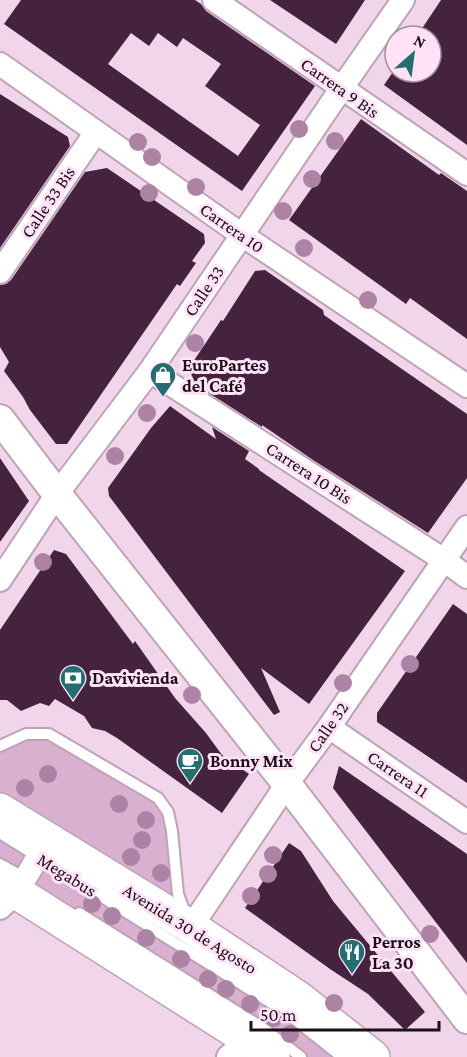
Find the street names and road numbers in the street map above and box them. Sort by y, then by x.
street label: Carrera 9 Bis [297,54,383,122]
street label: Calle 33 Bis [17,163,79,241]
street label: Carrera 10 [196,199,268,257]
street label: Calle 33 [180,262,228,320]
street label: Carrera 10 Bis [262,438,356,508]
street label: Calle 32 [304,698,352,756]
street label: Carrera 11 [364,746,432,802]
street label: Megabus [34,849,100,901]
street label: Avenida 30 de Agosto [119,880,261,978]

